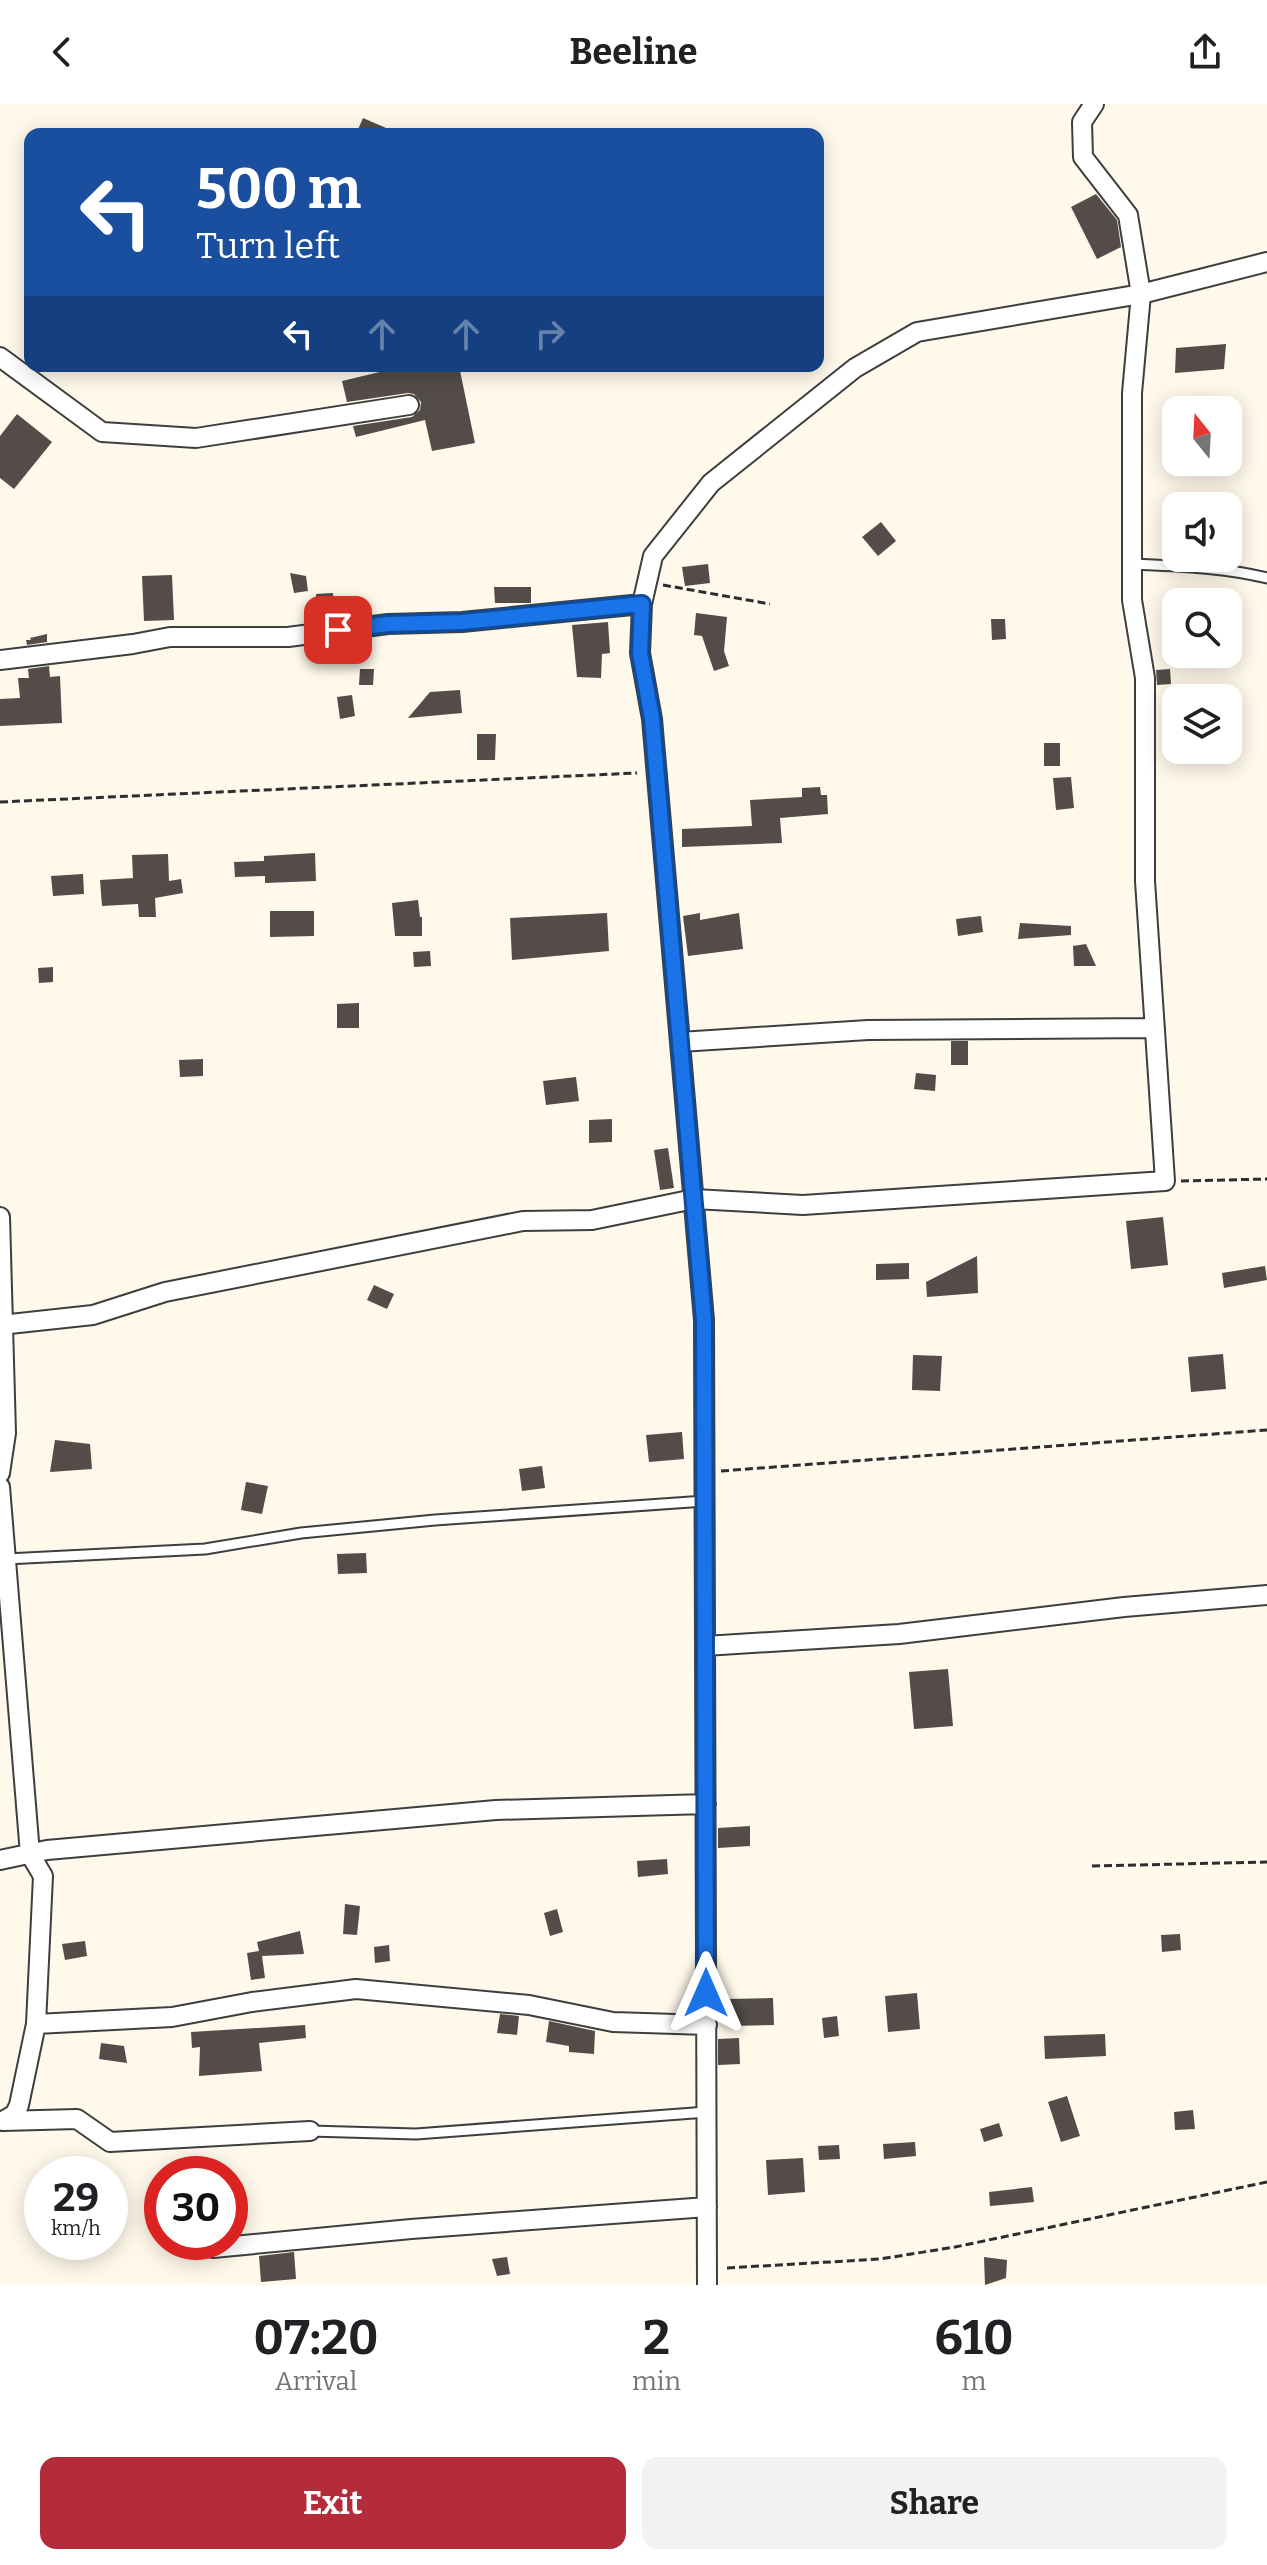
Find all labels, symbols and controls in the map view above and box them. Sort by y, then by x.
icon: back [40,30,84,74]
text: Beeline [569,30,698,74]
icon: share [1183,30,1227,74]
text: 500 m [196,156,361,223]
icon: left [64,160,168,264]
text: Turn left [196,224,340,268]
icon: left [276,312,320,356]
icon: ahead [360,312,404,356]
icon: ahead [444,312,488,356]
icon: right [528,312,572,356]
north arrow [1162,396,1242,476]
map controls [1162,396,1242,764]
button: sound [1162,492,1242,572]
button: search [1162,588,1242,668]
pin [304,596,372,664]
icon: arrive [316,608,360,652]
button: layers [1162,684,1242,764]
position arrow [664,1951,748,2035]
speed limit sign: 30 [144,2156,248,2260]
text: 29 [53,2174,99,2222]
text: km/h [51,2216,101,2240]
text: 07:20 [254,2309,379,2367]
text: 2 [643,2309,670,2367]
text: 610 [935,2309,1013,2367]
text: Arrival [275,2366,357,2397]
text: min [632,2366,681,2397]
text: m [962,2366,986,2397]
button: Exit [40,2457,626,2549]
button: Share [642,2457,1227,2549]

